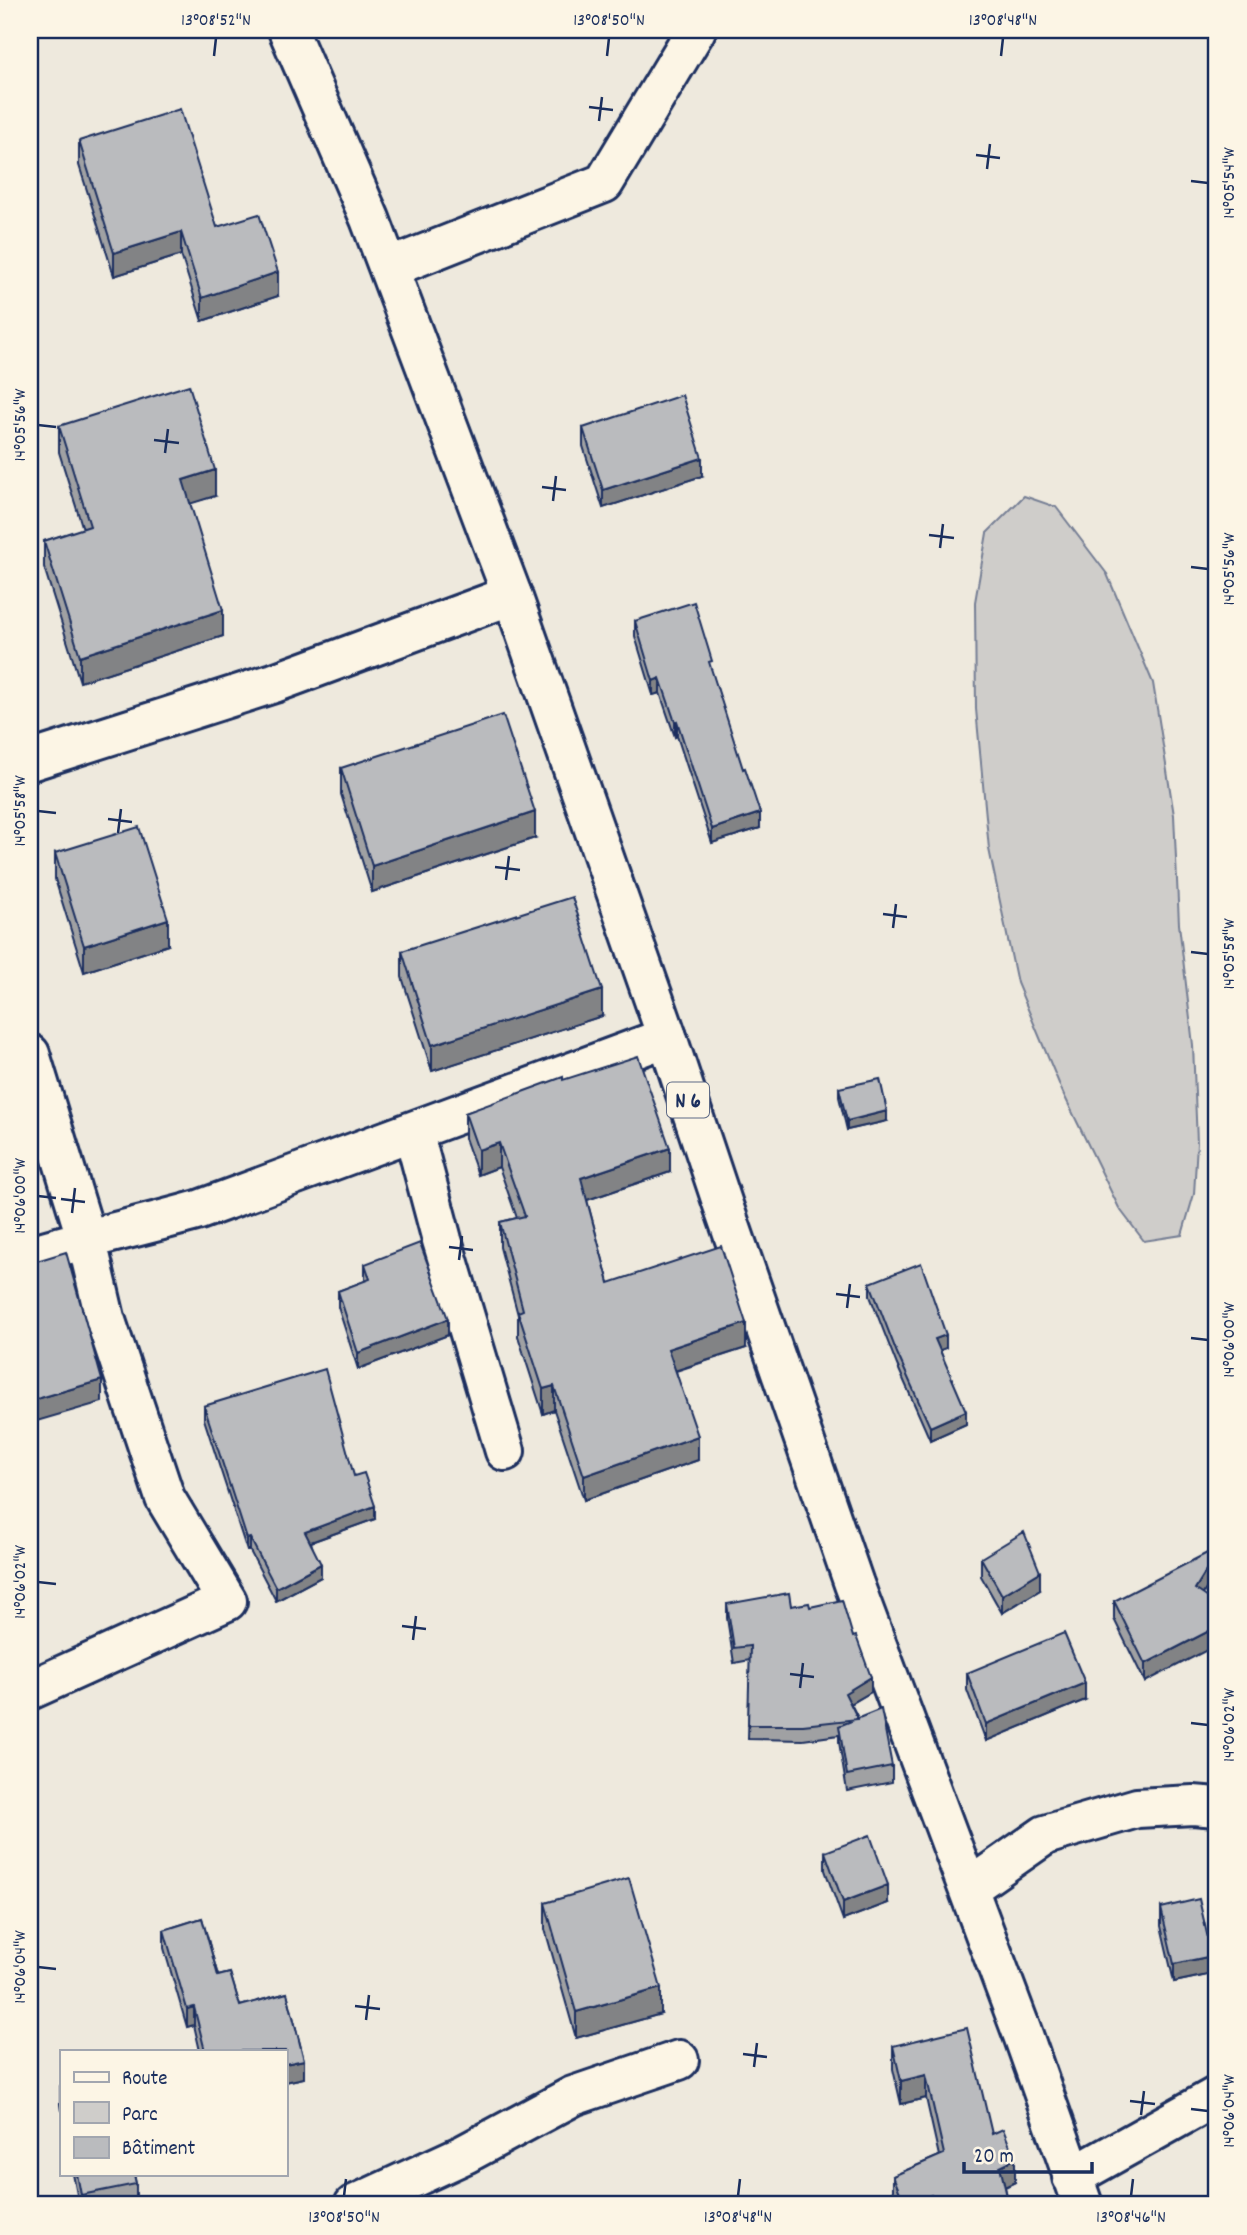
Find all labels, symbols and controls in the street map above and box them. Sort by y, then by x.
text: 13°08'52"N [181,9,251,34]
text: 13°08'50"N [573,9,645,34]
text: 13°08'48"N [969,9,1037,34]
text: 14°05'54"W [1218,147,1243,219]
text: 14°05'56"W [9,388,34,461]
text: 14°05'56"W [1218,532,1243,605]
text: 14°05'58"W [9,775,34,847]
text: 14°05'58"W [1218,918,1243,990]
road number: N 6 [667,1082,709,1118]
text: 14°06'00"W [9,1157,34,1234]
text: 14°06'00"W [1218,1301,1243,1378]
text: 14°06'02"W [9,1544,34,1619]
text: 14°06'02"W [1218,1687,1243,1762]
text: 14°06'04"W [9,1930,34,2004]
legend [60,2050,287,2176]
text: Route [122,2065,168,2095]
text: 14°06'04"W [1218,2074,1243,2148]
text: Parc [122,2101,158,2131]
scale bar [964,2130,1091,2174]
text: Bâtiment [122,2135,195,2165]
text: 20 m [974,2143,1014,2173]
text: 13°08'50"N [308,2206,380,2231]
text: 13°08'48"N [704,2206,772,2231]
text: 13°08'46"N [1096,2206,1166,2231]

